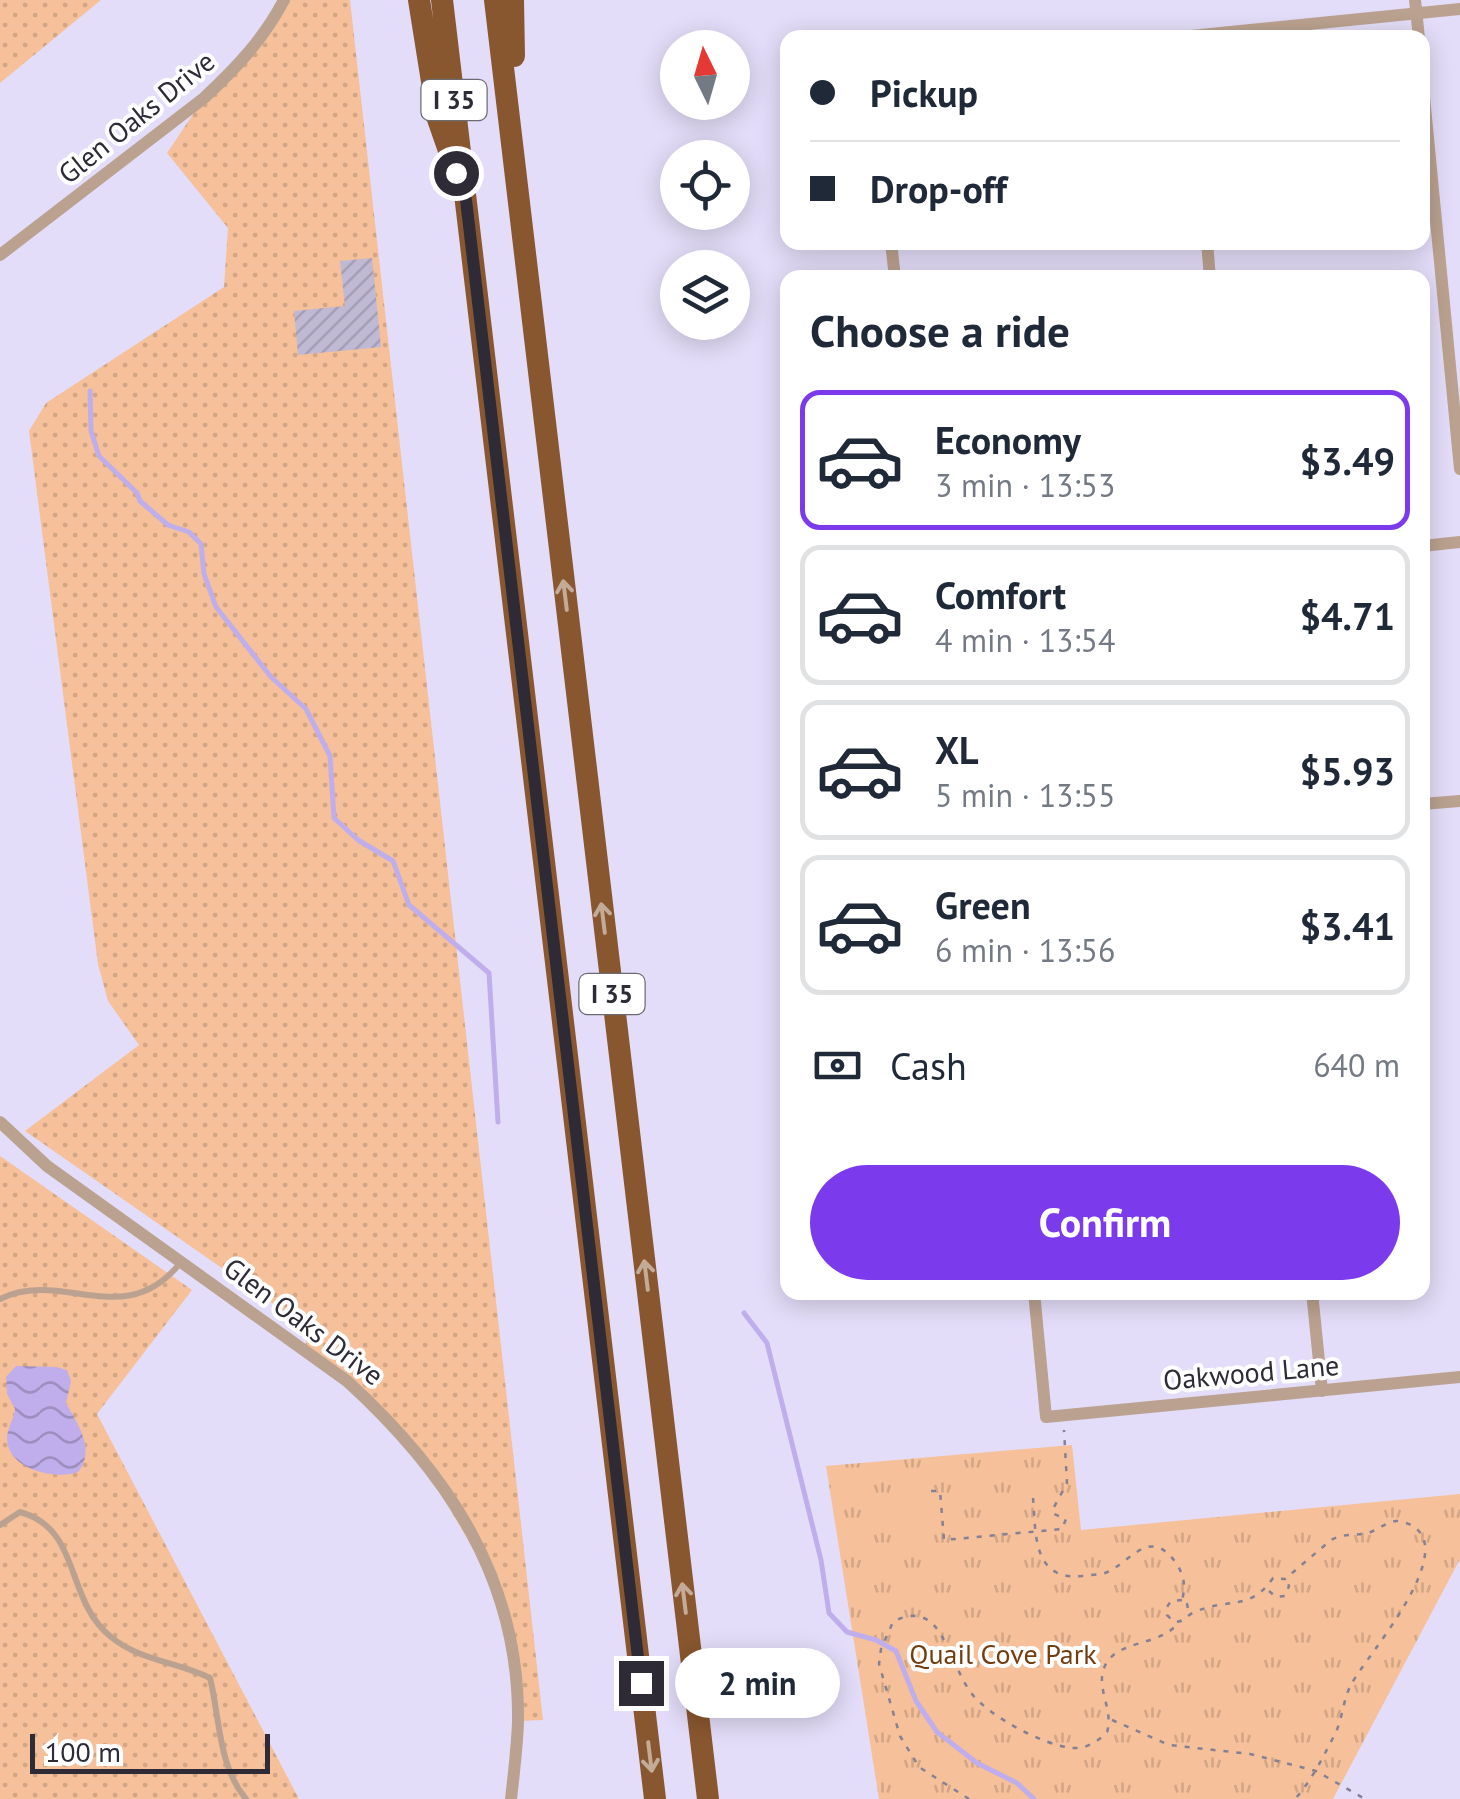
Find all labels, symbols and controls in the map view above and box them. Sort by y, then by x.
north arrow [660,30,750,120]
map controls [660,30,750,340]
street label: Glen Oaks Drive [50,43,222,191]
text: Pickup [870,68,978,117]
road number: I 35 [422,80,486,120]
button: locate [660,140,750,230]
route start [434,151,479,196]
text: Drop-off [870,164,1007,213]
button: layers [660,250,750,340]
text: Choose a ride [810,301,1070,359]
icon: car [815,415,905,505]
text: Economy [935,415,1081,464]
text: $3.49 [1299,436,1395,485]
text: 3 min · 13:53 [935,464,1115,506]
icon: car [815,570,905,660]
text: Comfort [935,570,1066,619]
one-way arrow [556,579,574,612]
text: $4.71 [1299,591,1395,640]
text: 4 min · 13:54 [935,619,1115,661]
icon: car [815,725,905,815]
text: XL [935,725,979,774]
text: $5.93 [1299,746,1395,795]
text: 5 min · 13:55 [935,774,1115,816]
icon: car [815,880,905,970]
text: Green [935,880,1031,929]
text: $3.41 [1299,901,1395,950]
one-way arrow [593,902,612,934]
text: 6 min · 13:56 [935,929,1115,971]
road number: I 35 [580,974,644,1014]
icon: cash [810,1038,865,1093]
text: Cash [890,1041,967,1090]
text: 640 m [1313,1044,1400,1086]
button: Confirm [810,1165,1400,1280]
street label: Glen Oaks Drive [217,1249,391,1393]
one-way arrow [636,1260,654,1292]
street label: Oakwood Lane [1161,1346,1341,1398]
one-way arrow [674,1582,693,1615]
park label: Quail Cove Park [909,1635,1097,1672]
callout: 2 min [676,1648,841,1718]
route end [619,1661,664,1706]
text: 2 min [718,1662,797,1704]
scale bar [30,1729,270,1774]
text: 100 m [45,1733,121,1770]
one-way arrow [641,1740,660,1773]

